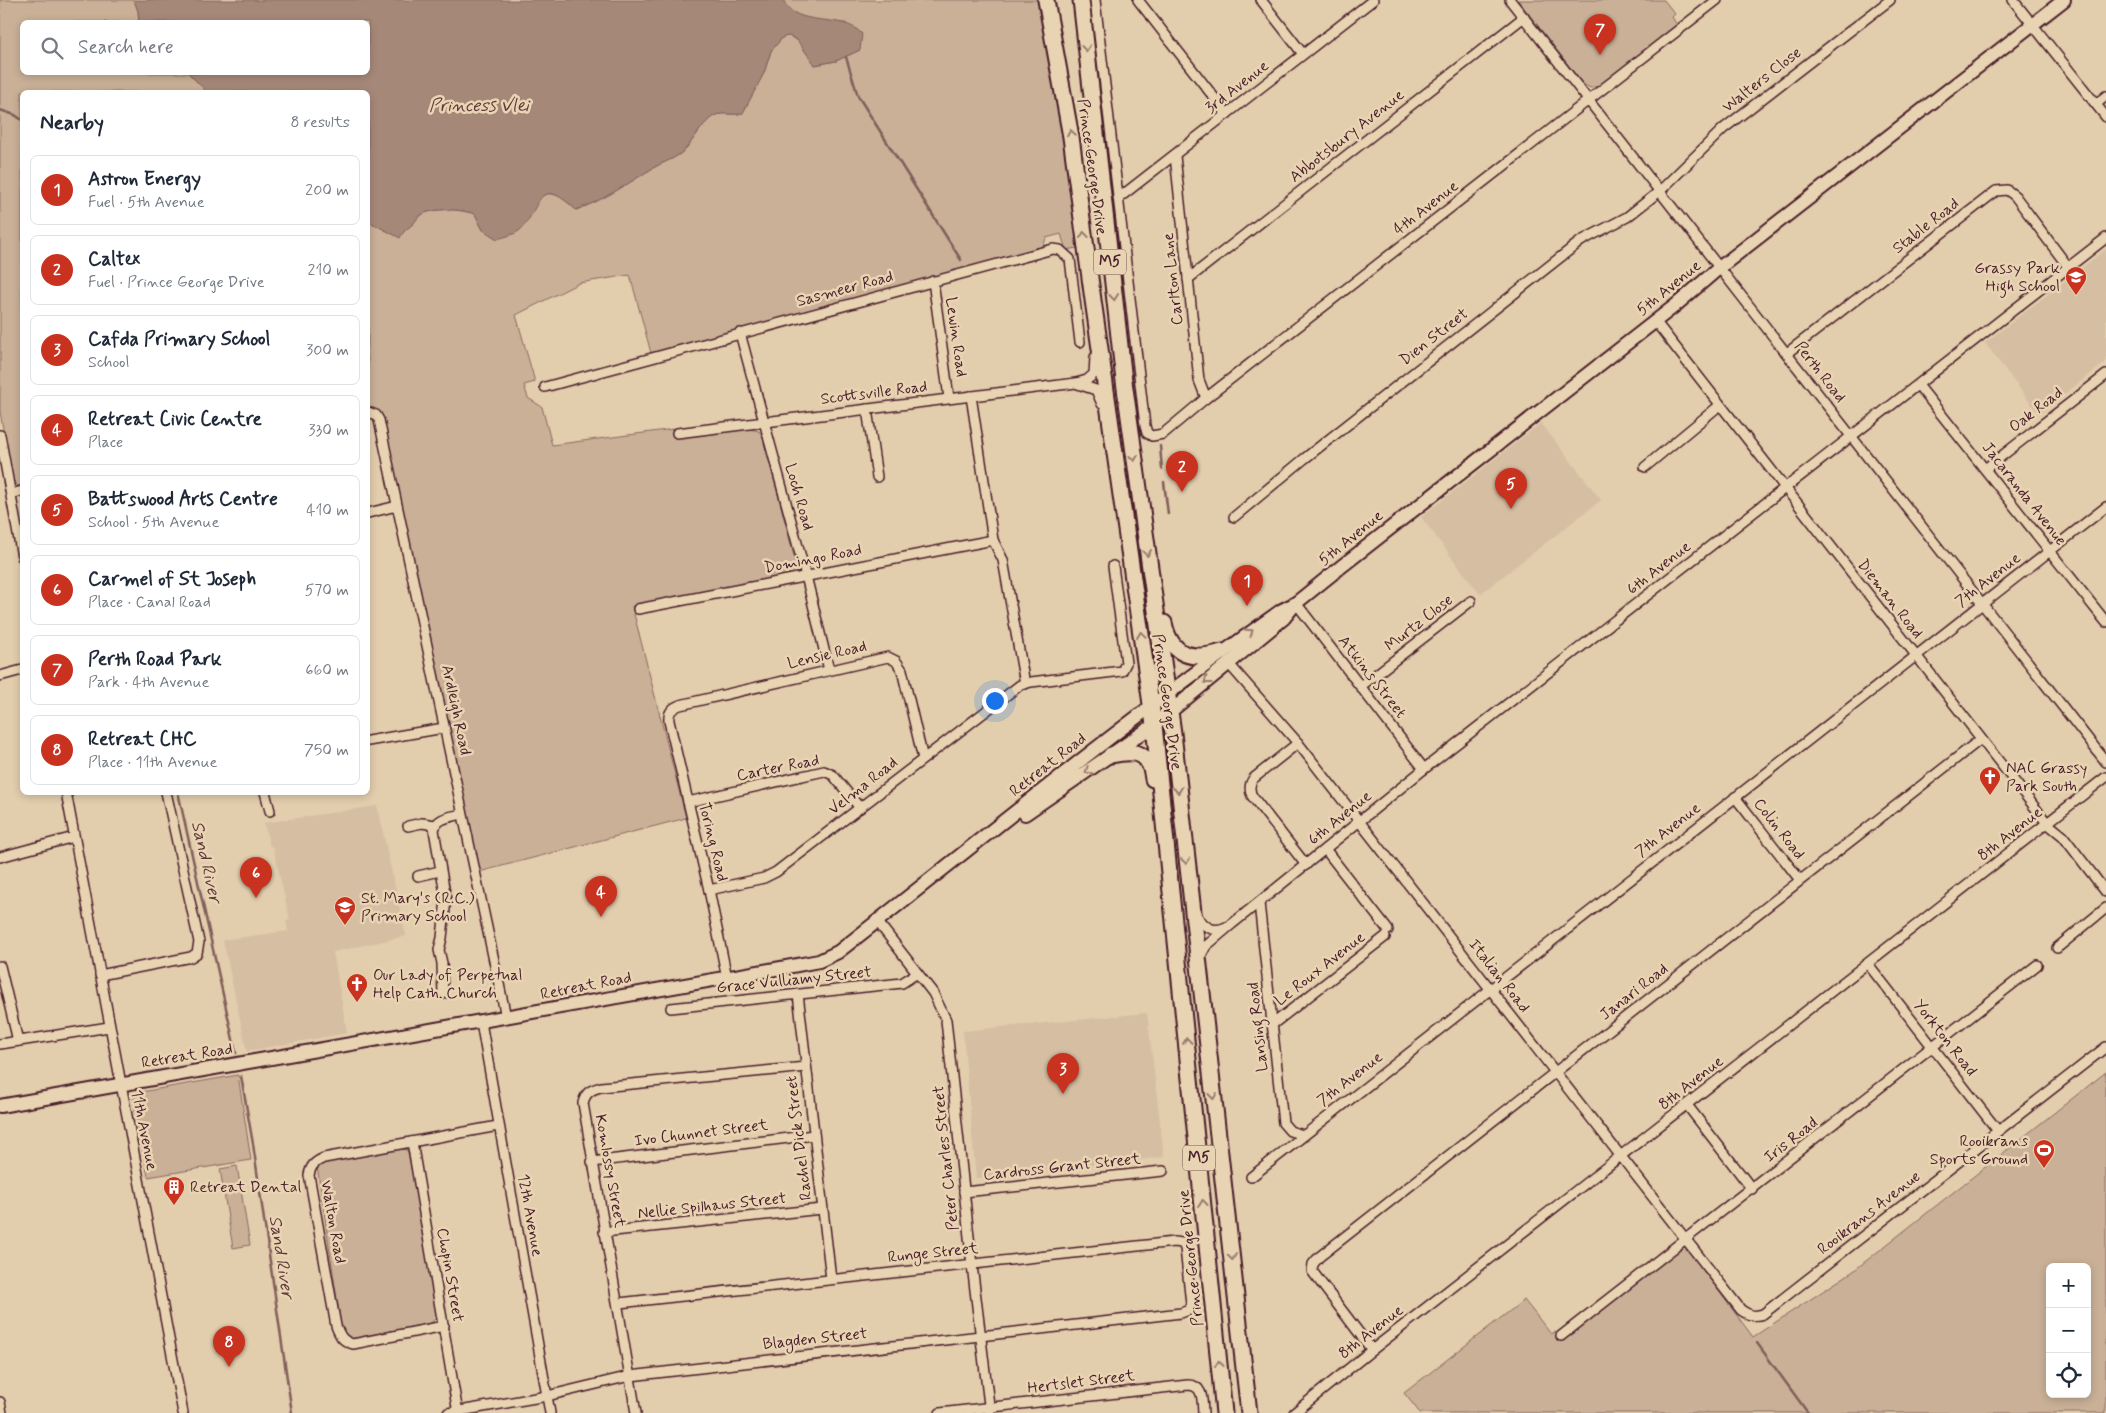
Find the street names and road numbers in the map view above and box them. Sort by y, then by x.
street label: Walters Close [1718,42,1806,118]
street label: 3rd Avenue [1201,56,1273,118]
street label: Abbotsbury Avenue [1285,85,1409,187]
street label: Prince George Drive [1072,98,1112,237]
street label: 4th Avenue [1389,176,1463,240]
street label: Stable Road [1888,193,1964,259]
street label: Carlton Lane [1158,232,1188,326]
road number: M5 [1094,250,1126,274]
street label: 5th Avenue [1632,255,1706,321]
street label: Sasmeer Road [794,266,896,312]
street label: Lewin Road [940,296,972,378]
street label: Dien Street [1395,303,1473,370]
street label: Perth Road [1789,337,1851,407]
street label: Scottsville Road [819,376,929,410]
street label: Oak Road [2005,382,2067,438]
street label: Jacaranda Avenue [1977,438,2071,550]
street label: Loch Road [779,461,819,533]
street label: 5th Avenue [1314,505,1388,571]
street label: 6th Avenue [1623,536,1696,600]
street label: Domingo Road [762,539,864,579]
street label: 7th Avenue [1951,548,2025,612]
street label: Dieman Road [1852,555,1928,643]
street label: Murtz Close [1381,590,1457,656]
street label: Atkins Street [1333,631,1411,723]
street label: Prince George Drive [1147,633,1187,772]
street label: Lensie Road [785,636,869,674]
street label: Ardleigh Road [436,663,476,757]
street label: Retreat Road [1005,728,1091,802]
street label: Carter Road [735,750,821,786]
street label: Velma Road [824,752,902,820]
street label: 6th Avenue [1304,786,1376,850]
street label: Colin Road [1748,794,1810,864]
street label: 7th Avenue [1631,798,1705,862]
street label: Toring Road [693,800,733,884]
street label: 8th Avenue [1973,802,2047,866]
street label: Le Roux Avenue [1270,927,1370,1011]
street label: Italian Road [1463,935,1535,1017]
street label: Janari Road [1595,959,1673,1025]
street label: Grace Vulliamy Street [715,961,873,999]
street label: Retreat Road [539,967,633,1005]
street label: Lansing Road [1243,981,1274,1073]
street label: Yorkton Road [1908,995,1982,1081]
street label: Retreat Road [140,1038,234,1074]
street label: 7th Avenue [1313,1047,1387,1111]
street label: 8th Avenue [1654,1051,1728,1115]
street label: Rachel Dick Street [781,1075,817,1201]
street label: Peter Charles Street [928,1084,964,1232]
street label: 11th Avenue [126,1088,162,1172]
street label: Iris Road [1760,1112,1822,1168]
street label: Komlossy Street [590,1113,630,1230]
street label: Ivo Chunnet Street [633,1114,770,1152]
road number: M5 [1183,1146,1215,1170]
street label: Cardross Grant Street [982,1148,1142,1186]
street label: Rooikrans Avenue [1813,1166,1925,1260]
street label: 12th Avenue [512,1172,548,1258]
street label: Walton Road [315,1179,351,1265]
street label: Nellie Spilhaus Street [637,1188,788,1224]
street label: Prince George Drive [1173,1188,1209,1327]
street label: Chopin Street [431,1226,469,1324]
street label: Runge Street [887,1238,980,1269]
street label: 8th Avenue [1334,1300,1408,1364]
street label: Blagden Street [762,1323,869,1356]
street label: Hertslet Street [1026,1365,1136,1399]

